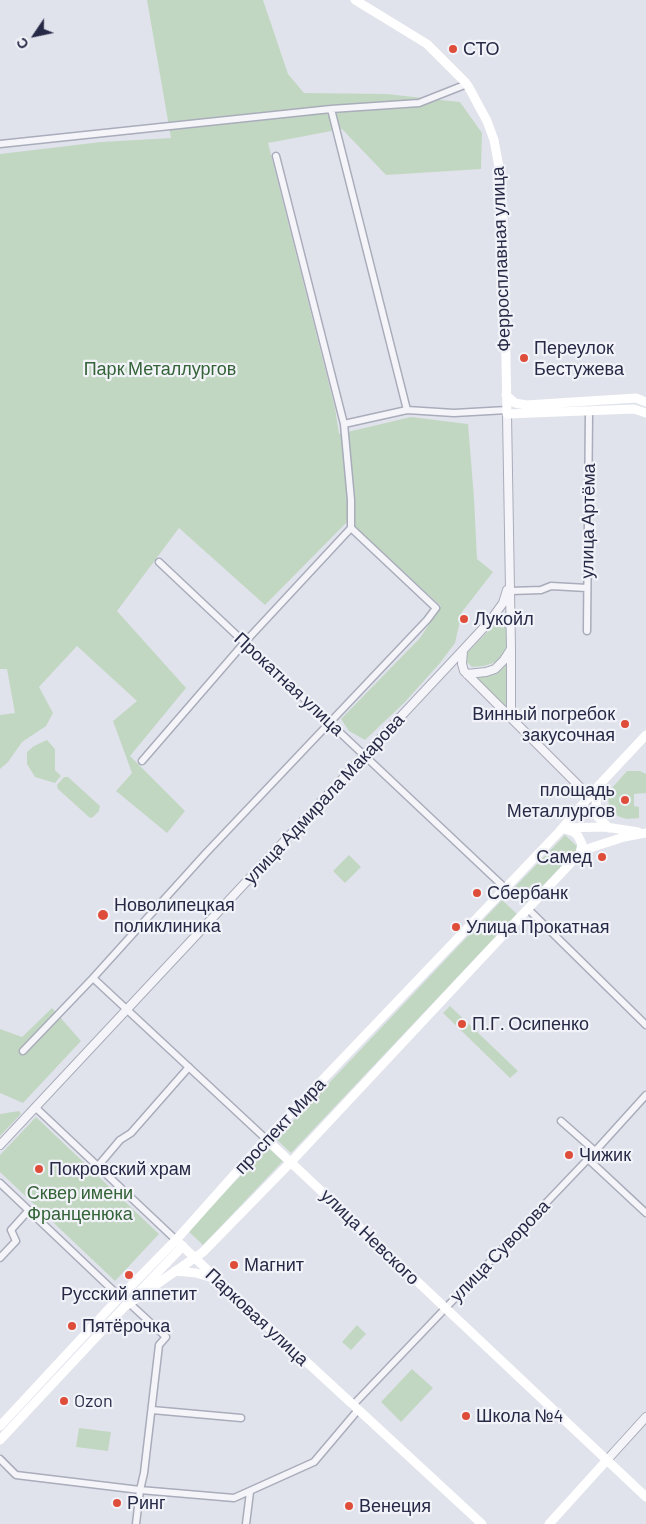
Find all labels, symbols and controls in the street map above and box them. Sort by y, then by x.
north arrow [10,10,60,60]
text: С [12,35,32,53]
place label: СТО [463,38,500,60]
marker: СТО [447,43,459,55]
street label: Ферросплавная улица [487,166,515,352]
place label: Переулок Бестужева [534,337,624,379]
marker: Переулок Бестужева [518,352,530,364]
park label: Парк Металлургов [84,358,236,380]
street label: улица Артёма [576,463,600,579]
place label: Лукойл [474,608,534,630]
marker: Лукойл [458,613,470,625]
street label: Прокатная улица [230,628,348,740]
place label: Винный погребок закусочная [472,703,615,746]
street label: улица Адмирала Макарова [239,709,409,889]
marker: Винный погребок закусочная [619,718,631,730]
place label: площадь Металлургов [507,779,615,822]
marker: площадь Металлургов [619,794,631,806]
place label: Самед [536,846,592,868]
marker: Самед [596,851,608,863]
place label: Сбербанк [487,882,568,904]
marker: Сбербанк [471,887,483,899]
place label: Новолипецкая поликлиника [114,894,235,936]
marker: Новолипецкая поликлиника [96,908,110,922]
place label: Улица Прокатная [466,916,609,938]
marker: Улица Прокатная [450,921,462,933]
place label: П.Г. Осипенко [472,1013,589,1035]
marker: П.Г. Осипенко [456,1018,468,1030]
street label: проспект Мира [230,1073,330,1179]
place label: Чижик [579,1144,631,1166]
marker: Чижик [563,1149,575,1161]
place label: Покровский храм [49,1158,191,1180]
marker: Покровский храм [33,1163,45,1175]
park label: Сквер имени Франценюка [27,1182,133,1224]
street label: улица Невского [316,1185,424,1289]
street label: улица Суворова [446,1195,554,1307]
place label: Магнит [244,1254,304,1276]
marker: Магнит [228,1259,240,1271]
street label: Парковая улица [201,1264,313,1370]
marker: Русский аппетит [123,1269,135,1281]
place label: Русский аппетит [61,1283,197,1305]
place label: Пятёрочка [82,1315,170,1337]
marker: Пятёрочка [66,1320,78,1332]
place label: Ozon [74,1390,113,1412]
marker: Ozon [58,1395,70,1407]
place label: Школа №4 [476,1405,564,1427]
marker: Школа №4 [460,1410,472,1422]
place label: Ринг [127,1492,166,1514]
place label: Венеция [359,1495,431,1517]
marker: Ринг [111,1497,123,1509]
marker: Венеция [343,1500,355,1512]

